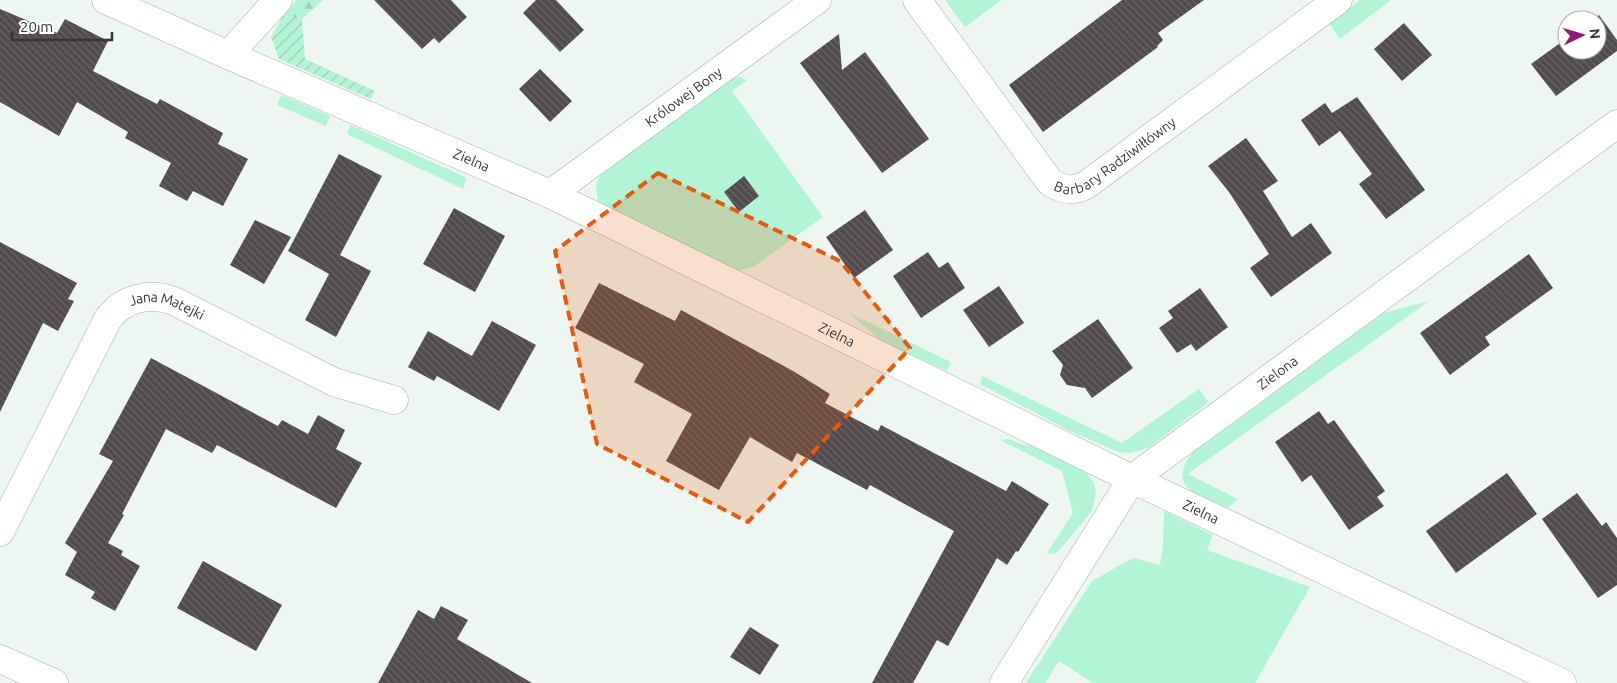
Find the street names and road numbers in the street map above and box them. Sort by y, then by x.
street label: Królowej Bony [642,64,725,130]
street label: Barbary Radziwiłłówny [1052,114,1179,197]
street label: Zielna [451,145,492,175]
street label: Jana Matejki [126,289,207,323]
street label: Zielna [816,319,858,350]
street label: Zielona [1254,352,1301,393]
street label: Zielna [1180,496,1222,527]

